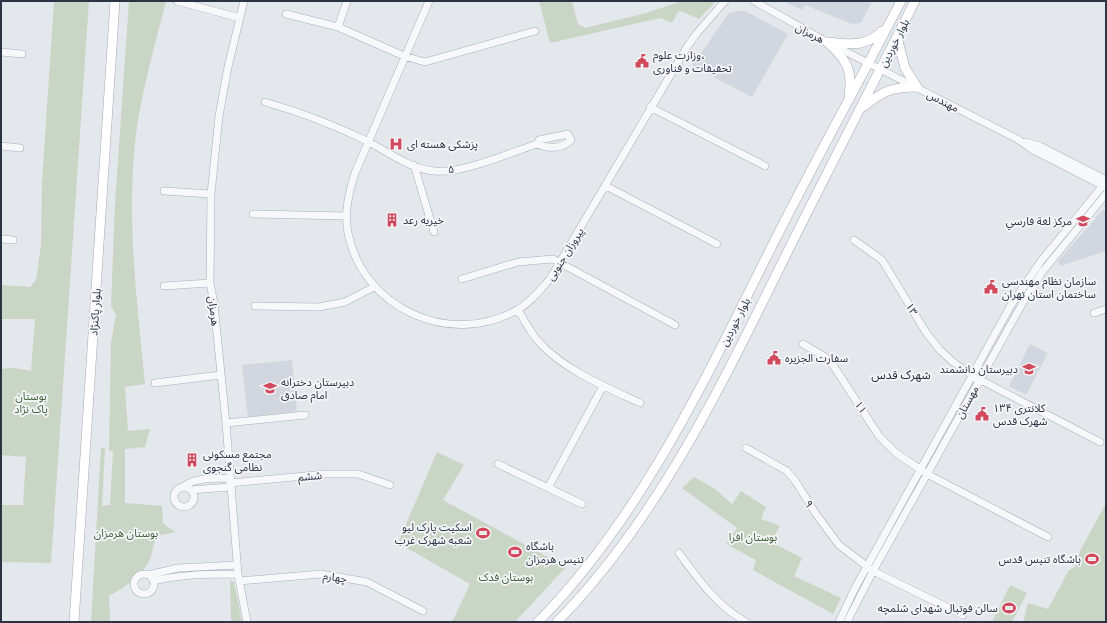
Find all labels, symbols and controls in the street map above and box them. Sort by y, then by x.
street label: بلوار خوردین [877,17,912,70]
street label: هرمزان [793,21,826,46]
place label: وزارت علوم، تحقیقات و فناوری [653,49,732,75]
public building icon: وزارت علوم، تحقیقات و فناوری [634,53,650,69]
street label: مهندس [925,88,961,115]
hospital icon: پزشکی هسته ای [388,136,404,152]
place label: پزشکی هسته ای [407,138,478,152]
street label: ۵ [447,163,455,176]
building icon: خیریه رعد [384,212,400,228]
school or university icon: مركز لغة فارسي [1075,213,1091,229]
place label: خیریه رعد [403,214,445,227]
place label: مركز لغة فارسي [1006,215,1072,231]
street label: پیروزان جنوبی [544,226,588,284]
place label: سازمان نظام مهندسی ساختمان استان تهران [1002,275,1097,301]
public building icon: سازمان نظام مهندسی ساختمان استان تهران [983,279,999,295]
street label: بلوار پاکنژاد [87,288,105,336]
street label: هرمزان [205,295,222,327]
street label: بلوار خوردین [718,296,753,349]
street label: ۱۳ [903,300,920,318]
public building icon: سفارت الجزیره [766,350,782,366]
place label: سفارت الجزیره [785,352,848,365]
school or university icon: دبیرستان دانشمند [1021,361,1037,377]
place label: دبیرستان دانشمند [939,363,1018,376]
district label: شهرک قدس [871,368,931,382]
place label: دبیرستان دخترانه امام صادق [281,376,354,403]
school or university icon: دبیرستان دخترانه امام صادق [262,380,278,396]
street label: مهستان [953,383,982,421]
park label: بوستان پاک نژاد [14,390,48,417]
street label: ۱۱ [852,398,869,416]
place label: کلانتری ۱۳۴ شهرک قدس [993,402,1048,428]
public building icon: کلانتری ۱۳۴ شهرک قدس [974,406,990,422]
place label: مجتمع مسکونی نظامی گنجوی [203,448,272,474]
building icon: مجتمع مسکونی نظامی گنجوی [184,452,200,468]
street label: ششم [297,469,323,486]
street label: ۹ [801,498,816,510]
place label: اسکیت پارک لیو شعبه شهرک غرب [395,521,472,547]
sports icon: اسکیت پارک لیو شعبه شهرک غرب [475,525,491,541]
park label: بوستان هرمزان [94,527,158,540]
park label: بوستان افرا [729,531,777,544]
place label: باشگاه تنیس هرمزان [526,540,584,566]
sports icon: باشگاه تنیس هرمزان [507,544,523,560]
sports icon: باشگاه تنیس قدس [1084,551,1100,567]
place label: باشگاه تنیس قدس [999,553,1081,566]
street label: چهارم [322,569,348,587]
park label: بوستان فدک [479,571,533,584]
sports icon: سالن فوتبال شهدای شلمچه [1001,600,1017,616]
place label: سالن فوتبال شهدای شلمچه [878,602,998,616]

